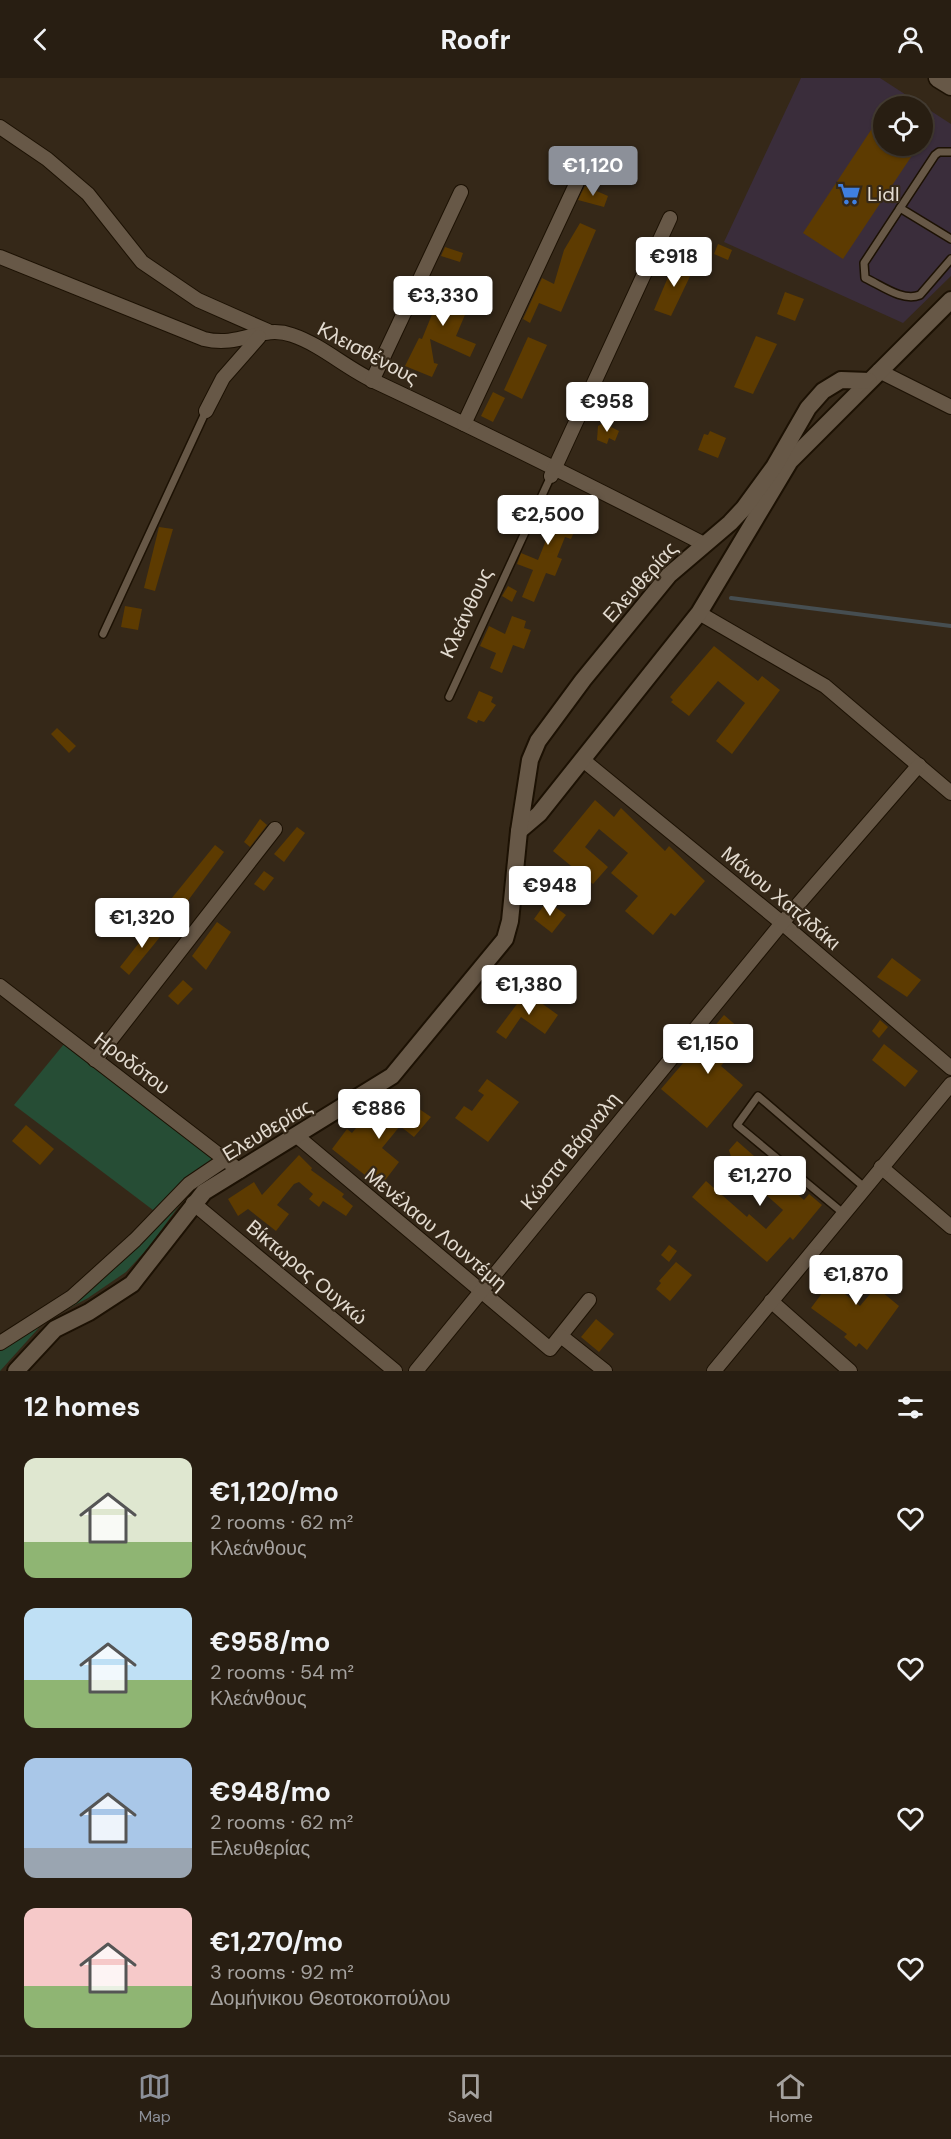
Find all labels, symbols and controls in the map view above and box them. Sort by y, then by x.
text: Roofr [440,22,511,57]
icon: back [24,23,57,56]
icon: person [894,23,927,56]
map controls [873,96,933,156]
button: locate [873,96,933,156]
pin: €1,120 [544,146,642,197]
text: €1,120 [563,152,623,178]
supermarket icon: Lidl [836,181,862,207]
place label: Lidl [867,181,899,207]
pin: €918 [638,237,710,288]
text: €918 [650,243,698,269]
pin: €3,330 [394,276,492,327]
text: €3,330 [408,282,478,308]
street label: Κλεισθένους [313,316,423,391]
pin: €958 [571,382,643,433]
text: €958 [580,388,634,414]
pin: €2,500 [499,495,597,546]
text: €2,500 [512,501,584,527]
street label: Ελευθερίας [597,536,683,628]
street label: Κλεάνθους [434,563,498,662]
street label: Μάνου Χατζιδάκι [716,840,846,956]
pin: €948 [514,866,586,917]
text: €948 [523,872,577,898]
pin: €1,320 [93,898,191,949]
text: €1,320 [109,904,175,930]
pin: €1,380 [480,965,578,1016]
text: €1,380 [496,971,562,997]
pin: €1,150 [659,1024,757,1075]
street label: Ηροδότου [89,1026,175,1100]
text: €1,150 [677,1030,739,1056]
street label: Κώστα Βάρναλη [514,1087,626,1215]
pin: €886 [343,1089,415,1140]
street label: Ελευθερίας [217,1093,317,1167]
text: €886 [352,1095,406,1121]
pin: €1,270 [711,1156,809,1207]
street label: Μενέλαου Λουντέμη [359,1162,513,1296]
text: €1,270 [728,1162,792,1188]
street label: Βίκτωρος Ουγκώ [241,1214,373,1330]
pin: €1,870 [807,1255,905,1306]
text: €1,870 [823,1261,889,1287]
text: 12 homes [24,1390,140,1424]
icon: filters [894,1391,927,1424]
text: €1,120/mo [210,1475,339,1509]
icon: home [72,1482,144,1554]
icon: heart [894,1502,927,1535]
text: 2 rooms · 62 m² [210,1509,353,1535]
text: Κλεάνθους [210,1535,307,1561]
text: €958/mo [210,1625,330,1659]
icon: home [72,1632,144,1704]
icon: heart [894,1652,927,1685]
text: 2 rooms · 54 m² [210,1659,354,1685]
text: Κλεάνθους [210,1685,307,1711]
text: €948/mo [210,1775,331,1809]
icon: home [72,1782,144,1854]
icon: heart [894,1802,927,1835]
text: 2 rooms · 62 m² [210,1809,353,1835]
text: Ελευθερίας [210,1835,310,1861]
text: €1,270/mo [210,1925,343,1959]
icon: home [72,1932,144,2004]
icon: heart [894,1952,927,1985]
text: 3 rooms · 92 m² [210,1959,354,1985]
text: Δομήνικου Θεοτοκοπούλου [210,1985,450,2011]
tab: Map [138,2070,171,2127]
tab: Saved [448,2070,493,2127]
tab: Home [769,2070,813,2127]

